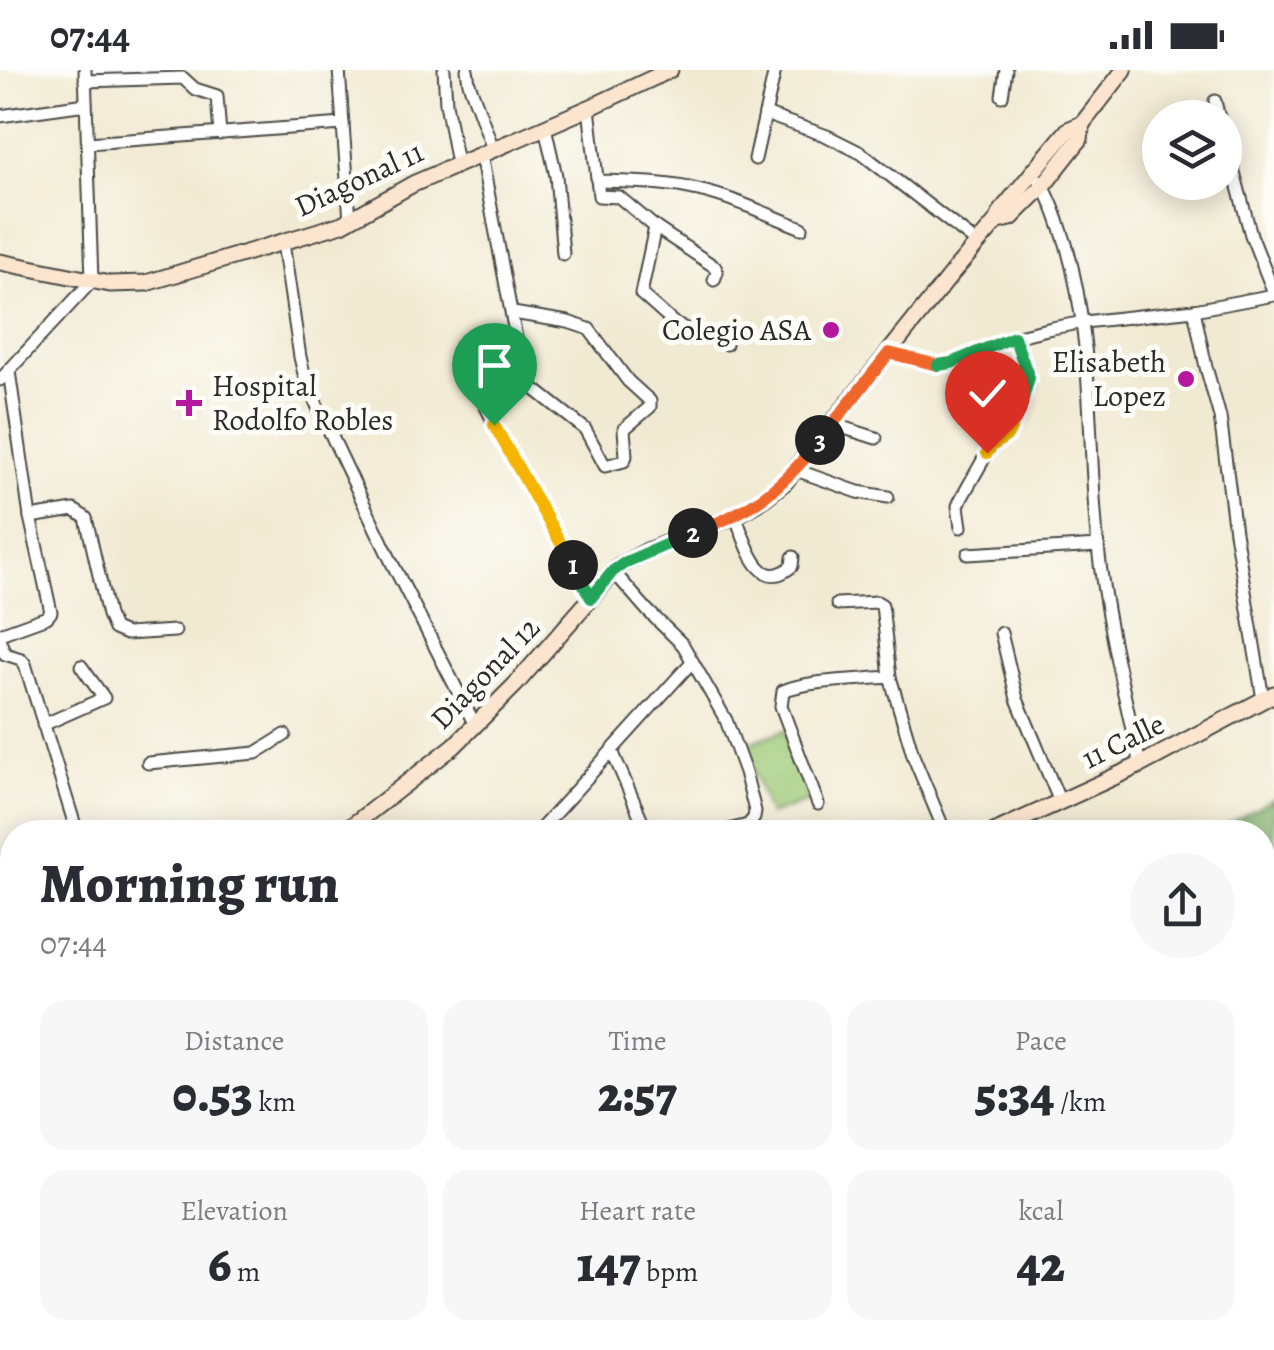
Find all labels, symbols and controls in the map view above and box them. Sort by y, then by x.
text: 07:44 [50,9,130,61]
map controls [1142,100,1242,200]
button: layers [1142,100,1242,200]
street label: Diagonal 11 [288,132,430,226]
place label: Colegio ASA [662,310,811,350]
marker: Colegio ASA [820,319,842,341]
pin [452,323,537,426]
icon: arrive [467,338,522,393]
place label: Elisabeth Lopez [1052,342,1166,416]
pin [945,351,1030,454]
place label: Hospital Rodolfo Robles [212,366,393,440]
icon: check [960,366,1015,421]
marker: Elisabeth Lopez [1175,368,1197,390]
marker: Hospital Rodolfo Robles [176,390,202,416]
pin: 3 [795,415,845,465]
text: 3 [814,421,826,459]
pin: 2 [668,508,718,558]
text: 2 [686,514,700,552]
pin: 1 [548,540,598,590]
text: 1 [568,546,578,584]
street label: Diagonal 12 [421,608,549,738]
street label: 11 Calle [1075,704,1171,778]
text: Morning run [40,846,339,921]
button: share [1130,853,1235,958]
text: 07:44 [40,921,107,965]
text: Distance [184,1022,284,1060]
text: Time [608,1022,667,1060]
text: Pace [1015,1022,1067,1060]
text: 0.53 [173,1060,253,1128]
text: 2:57 [598,1060,677,1128]
text: 5:34 [975,1060,1054,1128]
text: km [253,1083,296,1121]
text: /km [1054,1083,1106,1121]
text: Elevation [180,1192,288,1230]
text: Heart rate [579,1192,696,1230]
text: kcal [1018,1192,1063,1230]
text: 6 [208,1230,231,1298]
text: 147 [577,1230,640,1298]
text: 42 [1017,1230,1065,1298]
text: m [231,1253,260,1291]
text: bpm [640,1253,698,1291]

